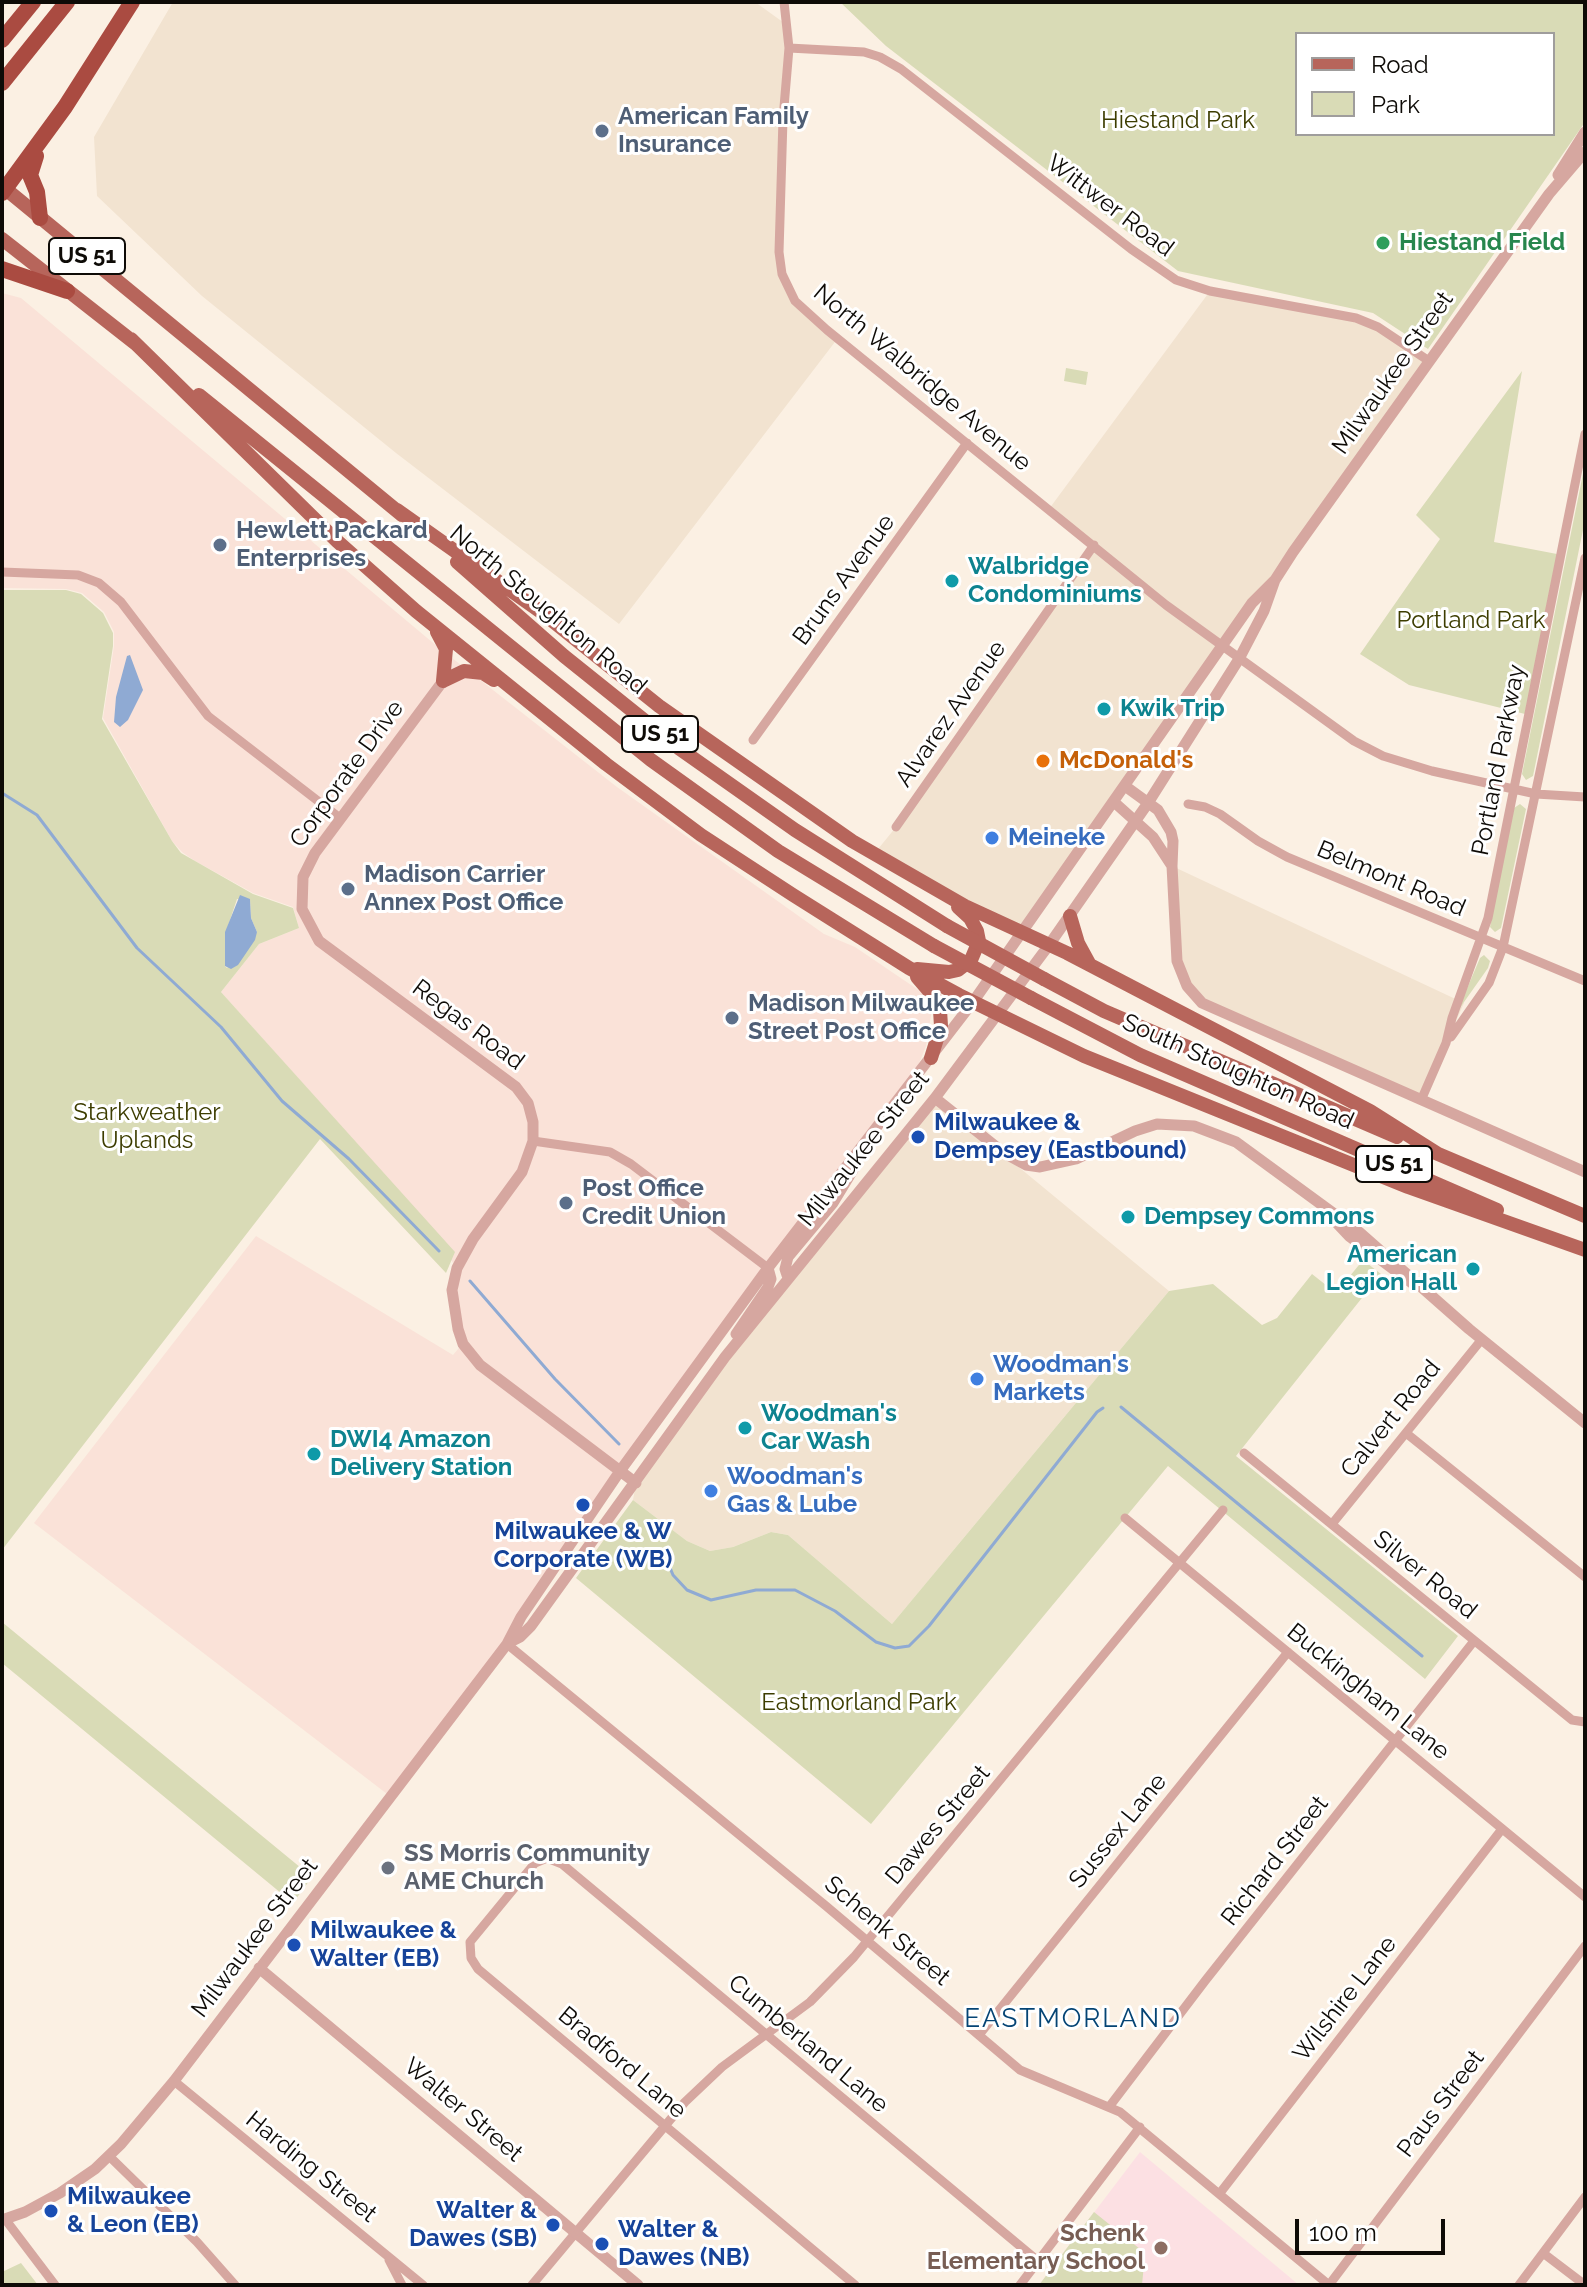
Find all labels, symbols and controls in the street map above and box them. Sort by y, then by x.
legend [1295,32,1555,136]
text: Road [1371,50,1429,79]
text: Park [1371,90,1420,119]
place label: American Family Insurance [618,103,809,159]
park label: Hiestand Park [1101,107,1255,135]
marker: American Family Insurance [593,122,611,140]
street label: Wittwer Road [1041,149,1179,263]
place label: Hiestand Field [1399,229,1565,257]
marker: Hiestand Field [1374,234,1392,252]
road number: US 51 [49,238,125,274]
street label: North Walbridge Avenue [807,278,1037,478]
street label: Milwaukee Street [1326,286,1460,460]
street label: Bruns Avenue [787,509,901,651]
place label: Hewlett Packard Enterprises [236,517,428,573]
street label: North Stoughton Road [444,519,652,701]
marker: Hewlett Packard Enterprises [211,536,229,554]
place label: Walbridge Condominiums [968,553,1142,609]
marker: Walbridge Condominiums [943,572,961,590]
park label: Portland Park [1396,607,1546,635]
street label: Alvarez Avenue [890,635,1012,793]
street label: Portland Parkway [1466,662,1532,858]
street label: Corporate Drive [284,695,410,853]
place label: Kwik Trip [1120,695,1225,723]
marker: Kwik Trip [1095,700,1113,718]
road number: US 51 [622,716,698,752]
place label: McDonald's [1059,747,1193,775]
marker: McDonald's [1034,752,1052,770]
place label: Meineke [1008,824,1105,852]
marker: Meineke [983,829,1001,847]
street label: Belmont Road [1312,835,1470,923]
place label: Madison Carrier Annex Post Office [364,861,563,917]
marker: Madison Carrier Annex Post Office [339,880,357,898]
street label: Regas Road [406,974,530,1076]
place label: Madison Milwaukee Street Post Office [748,990,974,1046]
street label: South Stoughton Road [1118,1008,1358,1136]
marker: Madison Milwaukee Street Post Office [723,1009,741,1027]
street label: Milwaukee Street [792,1065,936,1233]
park label: Starkweather Uplands [73,1099,221,1155]
place label: Milwaukee & Dempsey (Eastbound) [934,1109,1187,1165]
marker: Milwaukee & Dempsey (Eastbound) [909,1128,927,1146]
road number: US 51 [1356,1146,1432,1182]
place label: Post Office Credit Union [582,1175,726,1231]
marker: Post Office Credit Union [557,1194,575,1212]
place label: Dempsey Commons [1144,1203,1374,1231]
marker: Dempsey Commons [1119,1208,1137,1226]
place label: American Legion Hall [1326,1241,1457,1297]
marker: American Legion Hall [1464,1260,1482,1278]
place label: Woodman's Markets [993,1351,1129,1407]
street label: Calvert Road [1335,1355,1447,1483]
marker: Woodman's Markets [968,1370,986,1388]
place label: Woodman's Car Wash [761,1400,897,1456]
marker: Woodman's Car Wash [736,1419,754,1437]
place label: DWI4 Amazon Delivery Station [330,1426,512,1482]
marker: DWI4 Amazon Delivery Station [305,1445,323,1463]
place label: Woodman's Gas & Lube [727,1463,863,1519]
marker: Woodman's Gas & Lube [702,1482,720,1500]
marker: Milwaukee & W Corporate (WB) [574,1496,592,1514]
place label: Milwaukee & W Corporate (WB) [494,1518,672,1574]
street label: Silver Road [1368,1525,1482,1625]
street label: Buckingham Lane [1281,1618,1455,1766]
park label: Eastmorland Park [761,1689,957,1717]
street label: Dawes Street [880,1759,996,1891]
street label: Sussex Lane [1063,1768,1173,1894]
street label: Richard Street [1215,1790,1335,1932]
place label: SS Morris Community AME Church [404,1840,650,1896]
street label: Milwaukee Street [186,1853,324,2023]
marker: SS Morris Community AME Church [379,1859,397,1877]
street label: Schenk Street [818,1870,956,1992]
place label: Milwaukee & Walter (EB) [310,1917,457,1973]
street label: Wilshire Lane [1287,1931,1403,2067]
marker: Milwaukee & Walter (EB) [285,1936,303,1954]
street label: Cumberland Lane [722,1969,894,2119]
street label: Bradford Lane [552,2001,692,2125]
district label: EASTMORLAND [964,2003,1182,2035]
street label: Paus Street [1391,2045,1491,2163]
street label: Walter Street [398,2052,528,2168]
street label: Harding Street [240,2105,382,2229]
place label: Milwaukee & Leon (EB) [67,2183,199,2239]
place label: Walter & Dawes (SB) [409,2197,537,2253]
marker: Milwaukee & Leon (EB) [42,2202,60,2220]
scale bar [1299,2203,1449,2253]
marker: Walter & Dawes (SB) [544,2216,562,2234]
place label: Walter & Dawes (NB) [618,2216,750,2272]
text: 100 m [1309,2218,1377,2247]
place label: Schenk Elementary School [927,2220,1145,2276]
marker: Walter & Dawes (NB) [593,2235,611,2253]
marker: Schenk Elementary School [1152,2239,1170,2257]

